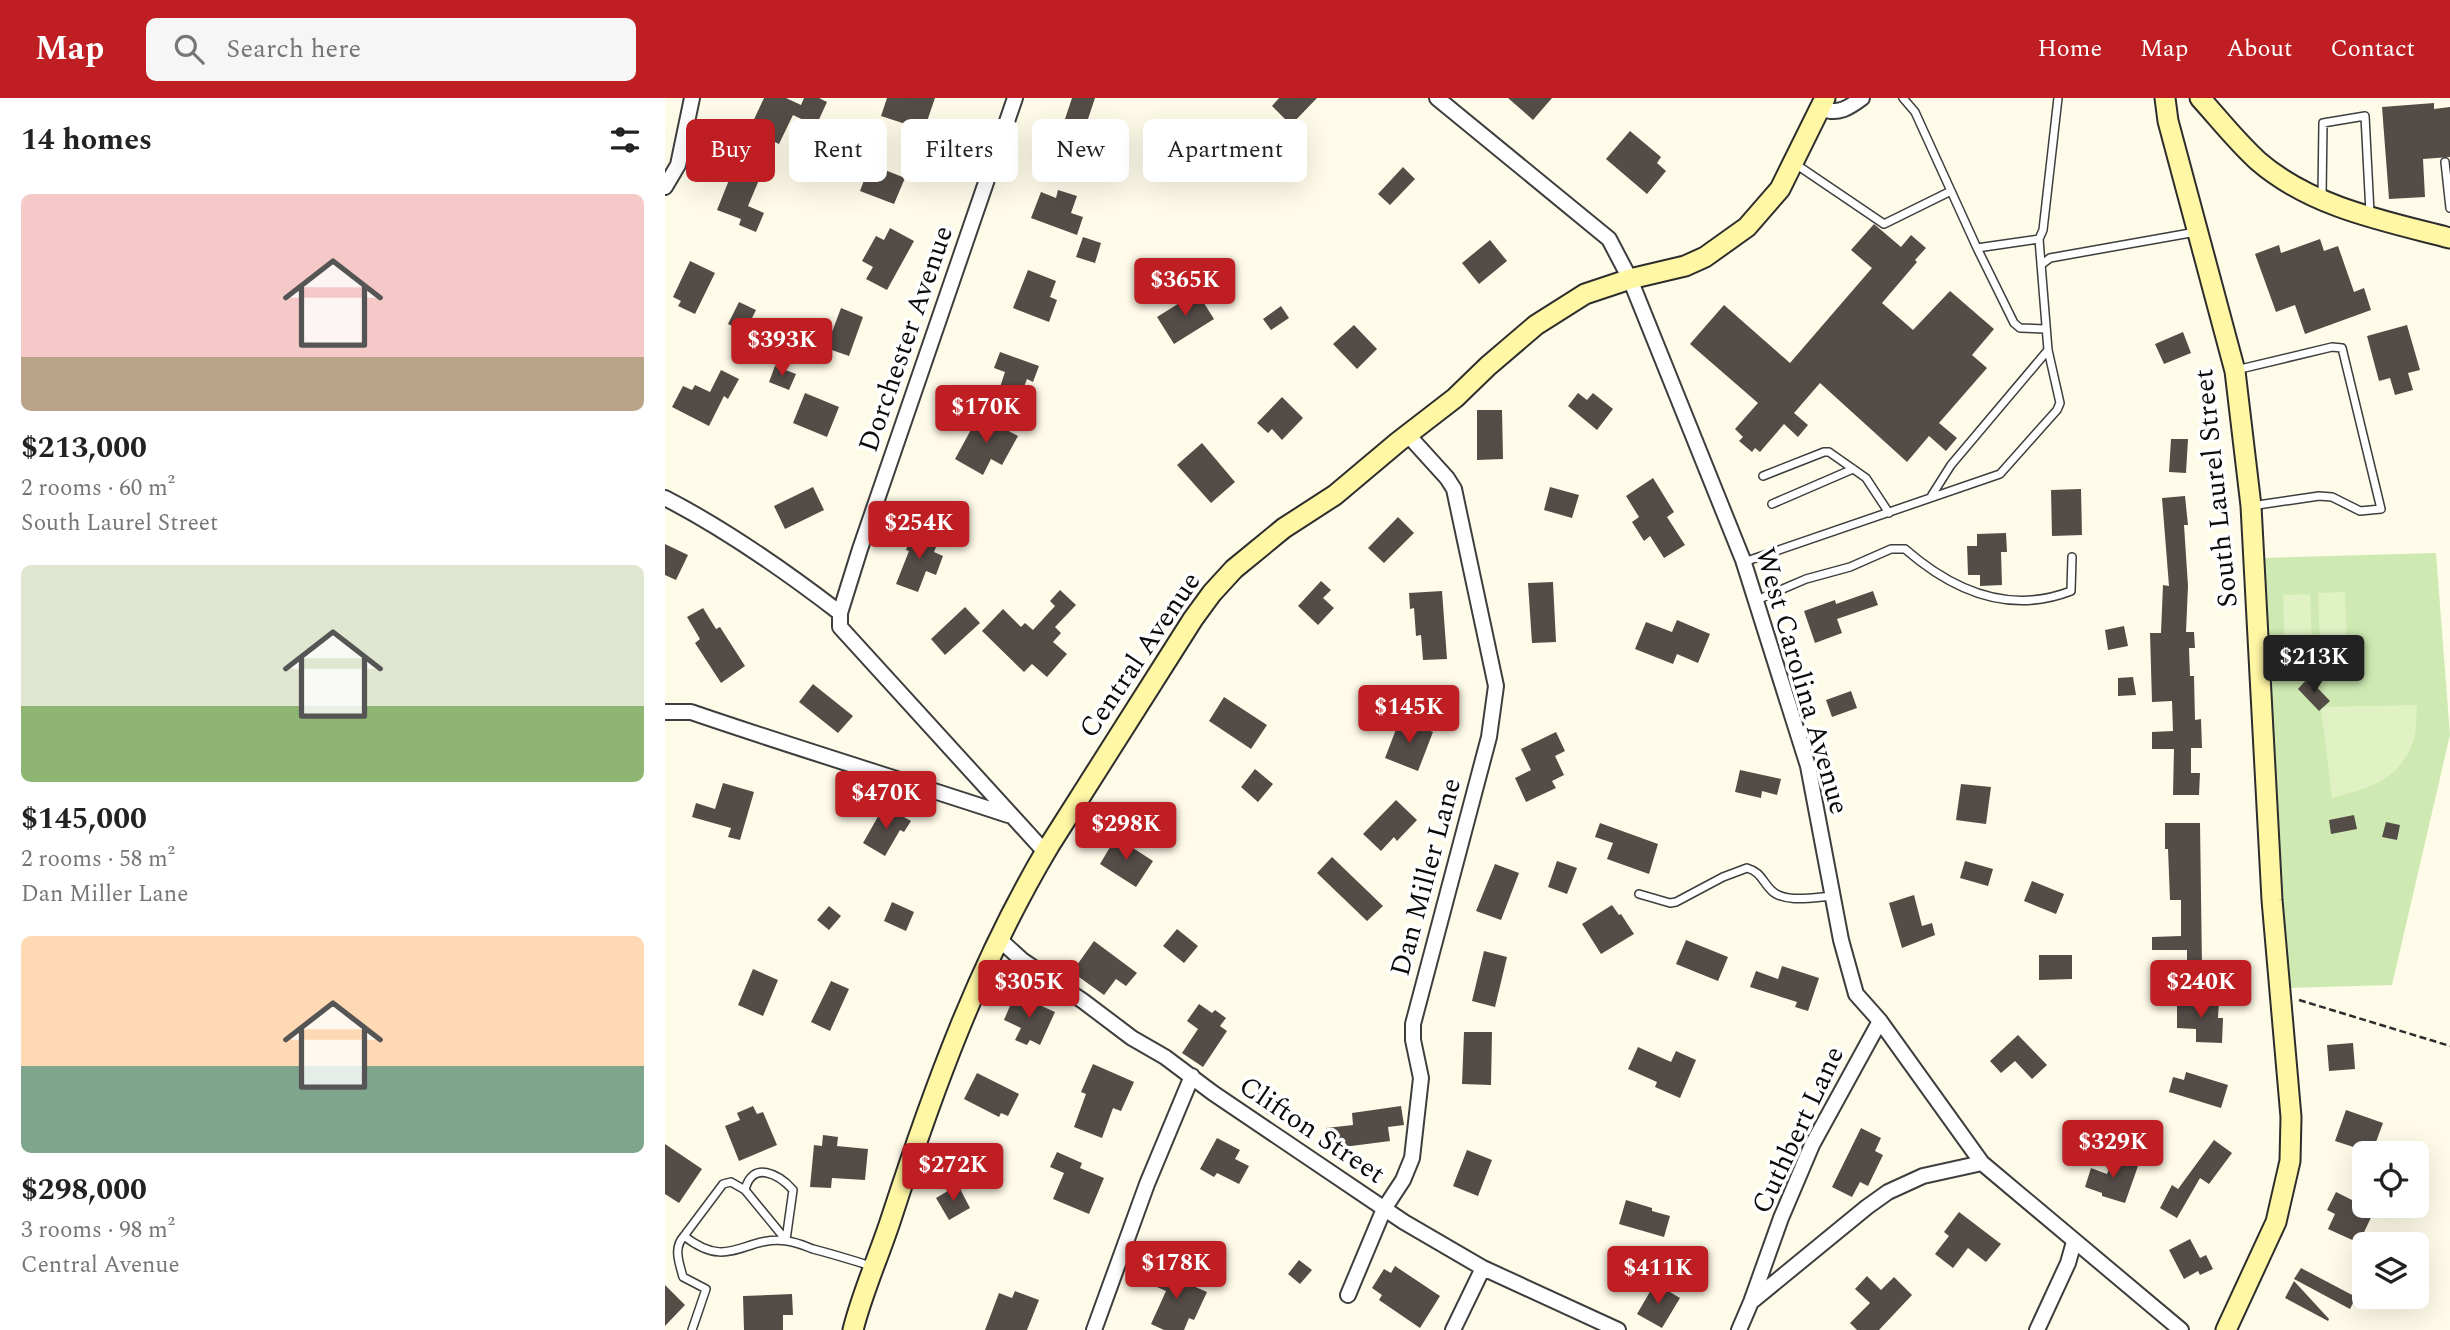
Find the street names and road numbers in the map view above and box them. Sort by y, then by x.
street label: Dorchester Avenue [847,220,965,458]
street label: South Laurel Street [2182,366,2250,610]
street label: West Carolina Avenue [1743,543,1861,819]
street label: Central Avenue [1068,563,1212,747]
street label: Dan Miller Lane [1379,773,1473,981]
street label: Cuthbert Lane [1740,1039,1856,1221]
street label: Clifton Street [1230,1065,1394,1195]

